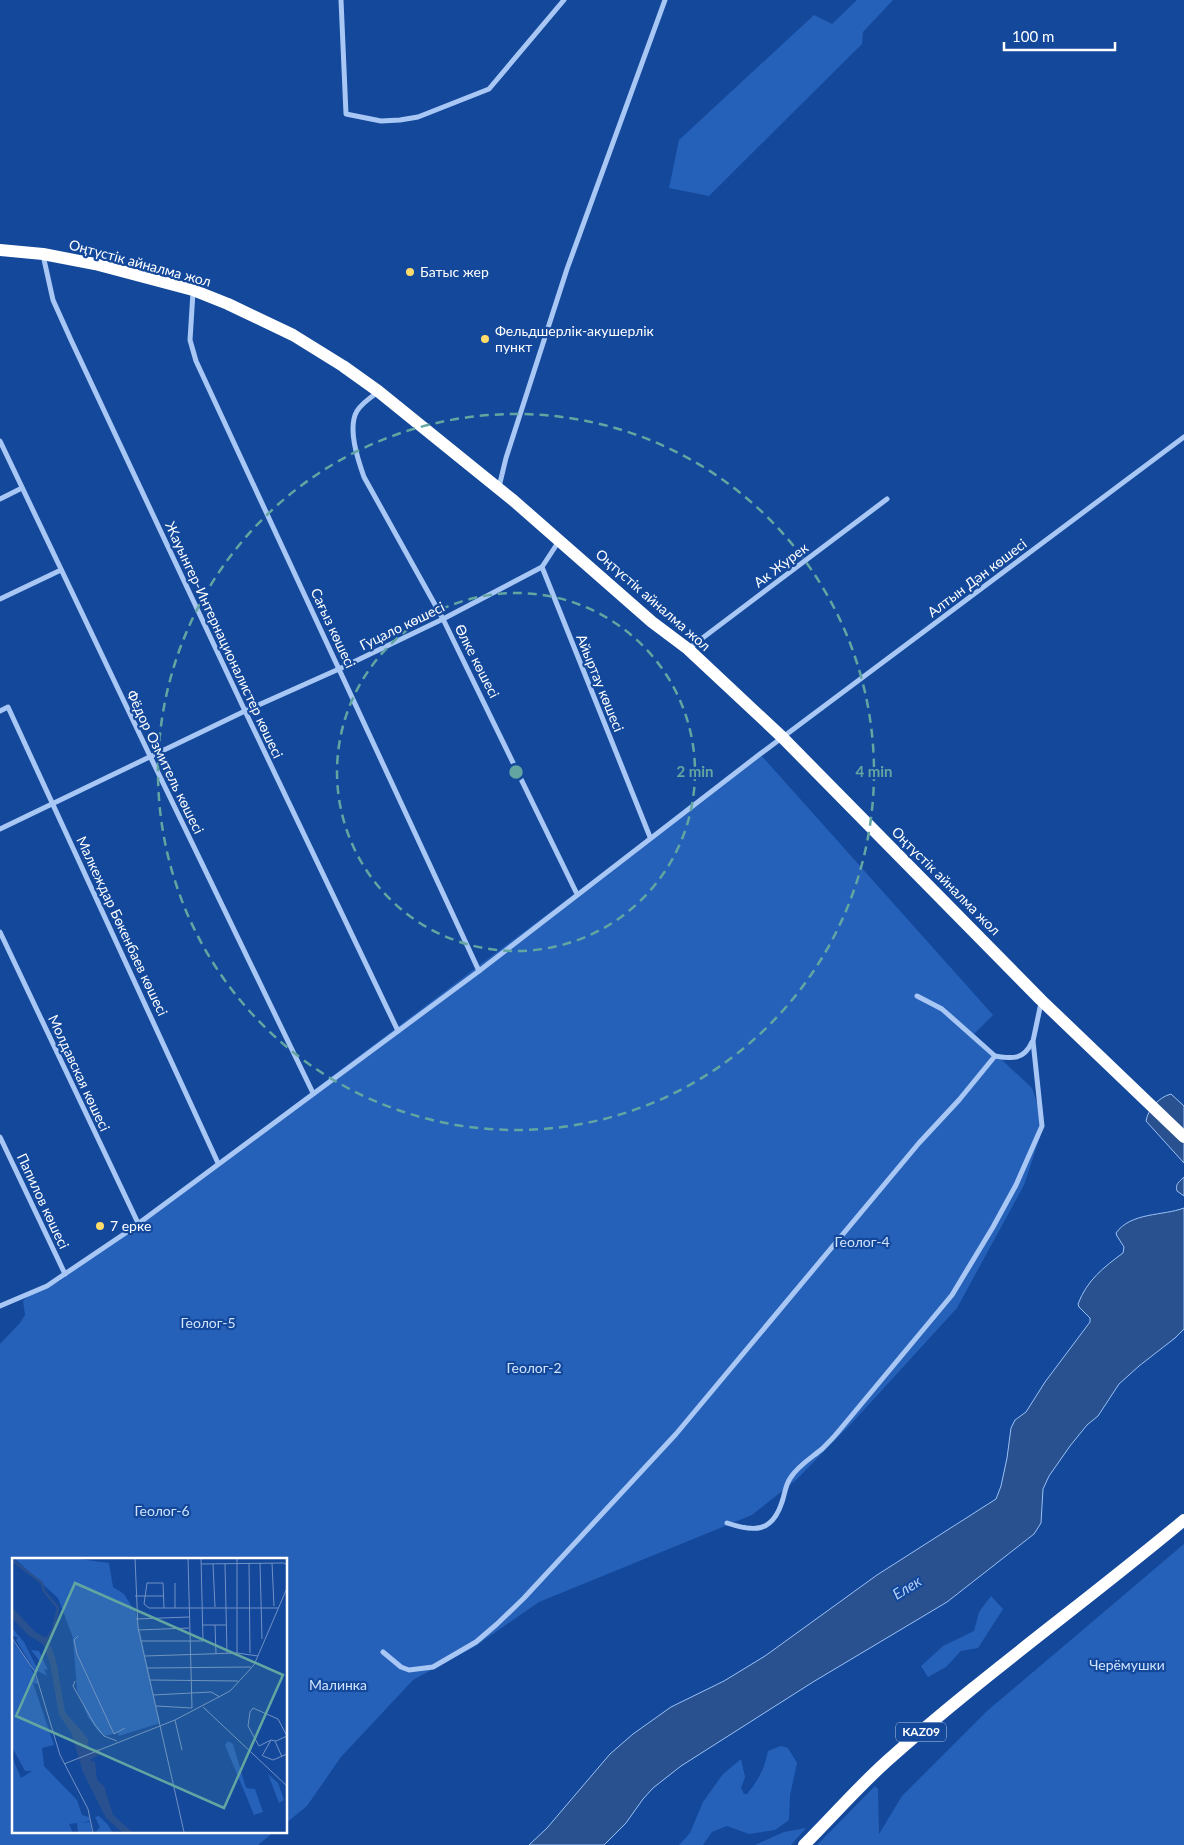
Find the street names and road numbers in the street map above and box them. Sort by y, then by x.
street label: Оңтүстік айналма жол [67,235,213,290]
street label: Жауынгер-Интернационалистер көшесі [162,519,287,761]
street label: Алтын Дән көшесі [924,535,1030,620]
street label: Ак Журек [750,538,812,591]
street label: Оңтүстік айналма жол [593,545,714,654]
street label: Сағыз көшесі [307,585,359,671]
street label: Гуцало көшесі [357,598,447,653]
street label: Өлке көшесі [452,621,503,701]
street label: Айыртау көшесі [573,632,628,734]
street label: Фёдор Озмитель көшесі [123,687,208,836]
street label: Оңтүстік айналма жол [889,823,1004,938]
street label: Малкеждар Бөкенбаев көшесі [73,833,172,1018]
street label: Молдавская көшесі [45,1012,114,1134]
street label: Папилов көшесі [14,1150,73,1251]
road number: KAZ09 [896,1722,946,1741]

